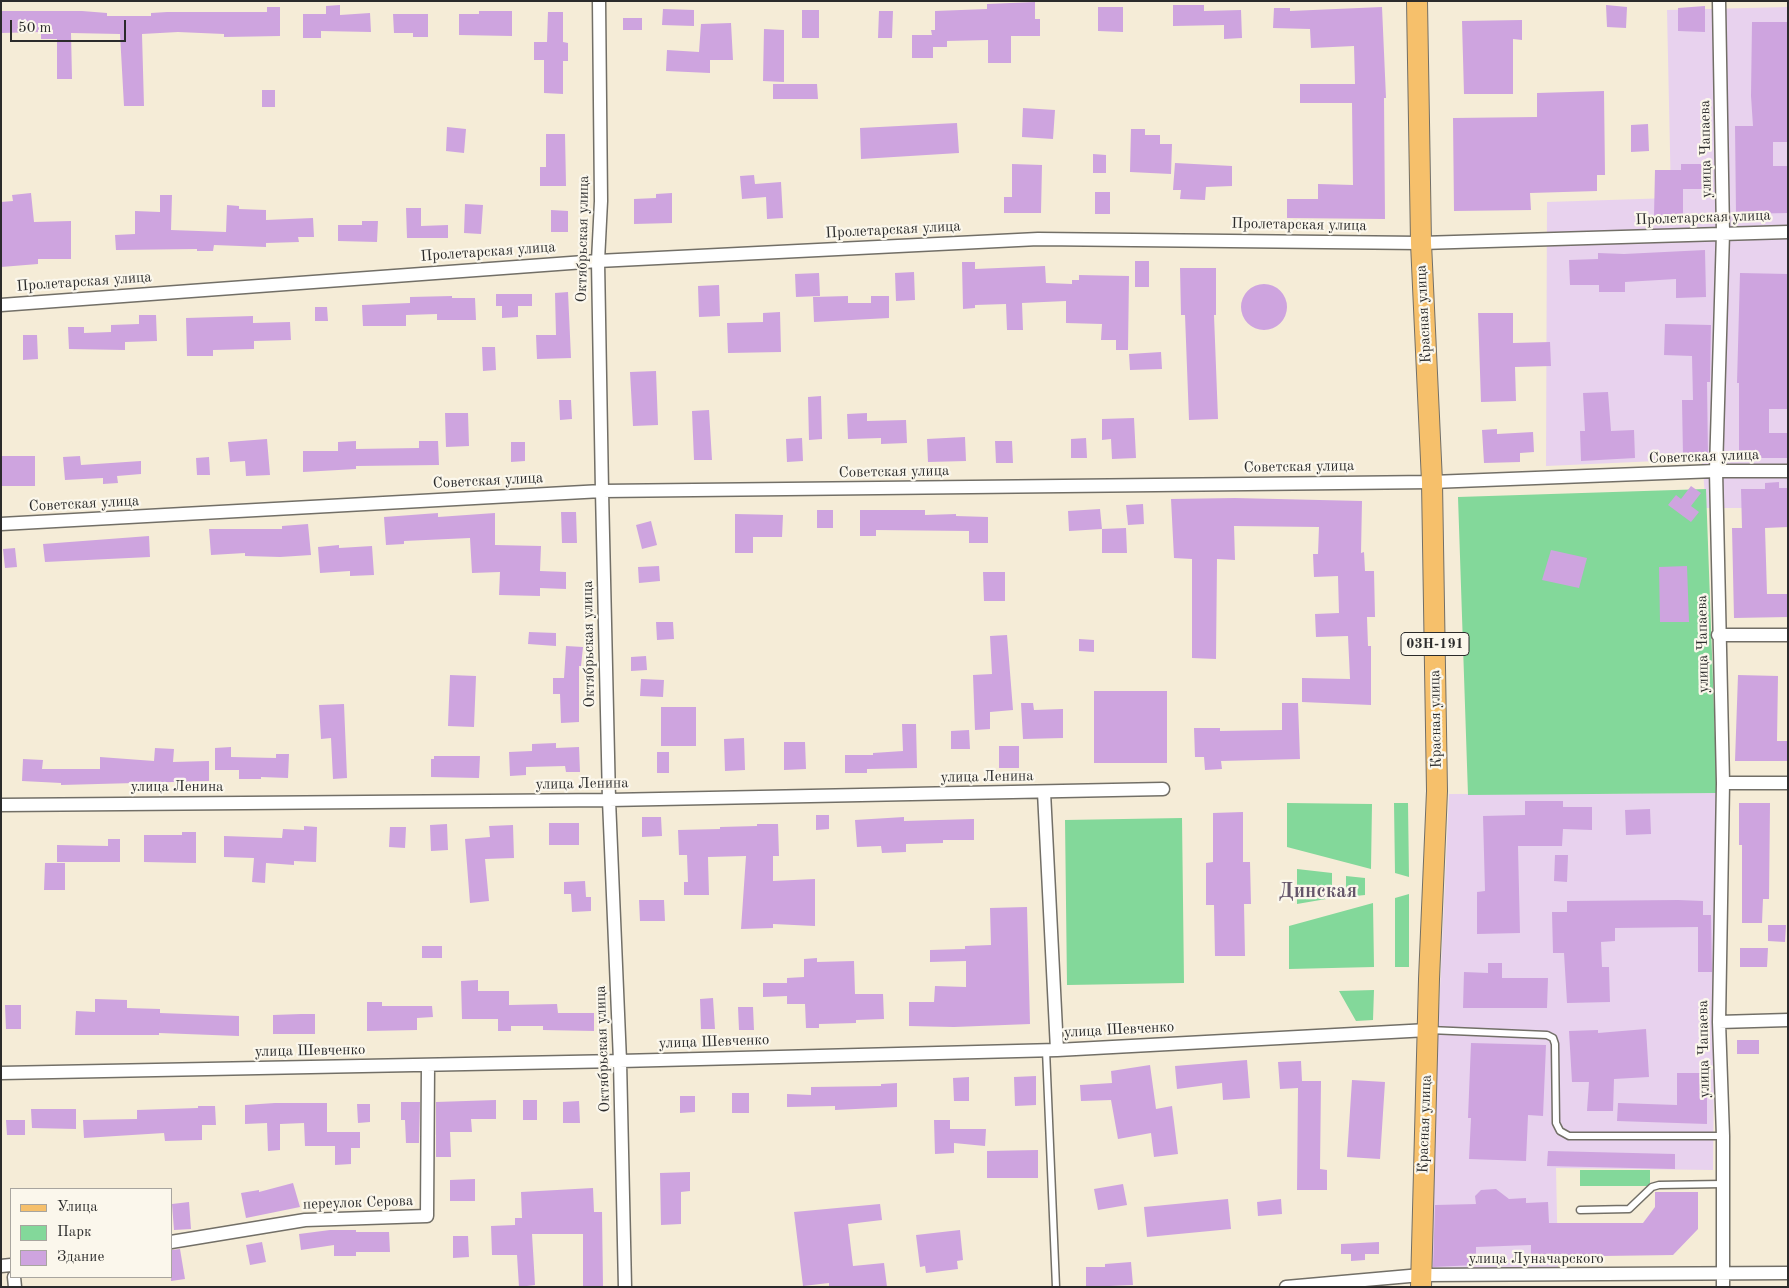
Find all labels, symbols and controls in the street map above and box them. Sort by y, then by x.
scale bar [12,10,129,42]
text: 50 m [18,21,52,36]
street label: улица Чапаева [1696,100,1716,198]
street label: Октябрьская улица [573,175,593,303]
street label: Пролетарская улица [1635,207,1771,229]
street label: Пролетарская улица [1231,215,1367,235]
street label: Пролетарская улица [825,217,961,243]
street label: Пролетарская улица [420,238,556,266]
street label: Красная улица [1412,264,1436,364]
street label: Пролетарская улица [16,268,152,296]
street label: Советская улица [1648,446,1760,468]
street label: Советская улица [1244,457,1354,477]
street label: Советская улица [839,462,949,482]
street label: Советская улица [432,469,544,493]
street label: Советская улица [28,492,140,516]
street label: Октябрьская улица [579,580,599,708]
street label: улица Чапаева [1693,595,1713,693]
road number: 03Н-191 [1401,633,1469,656]
street label: Красная улица [1426,670,1446,768]
street label: улица Ленина [940,767,1034,787]
street label: улица Ленина [535,774,629,794]
street label: улица Ленина [130,778,224,796]
district label: Динская [1279,880,1357,904]
street label: Октябрьская улица [592,985,614,1113]
street label: улица Чапаева [1694,1000,1714,1098]
street label: улица Шевченко [1063,1018,1175,1042]
street label: улица Шевченко [658,1031,770,1053]
street label: улица Шевченко [254,1041,366,1061]
street label: Красная улица [1414,1074,1436,1174]
legend [10,1188,172,1278]
street label: переулок Серова [303,1192,413,1214]
text: Улица [57,1200,98,1215]
text: Парк [57,1225,92,1240]
text: Здание [57,1250,104,1265]
street label: улица Луначарского [1468,1250,1604,1268]

